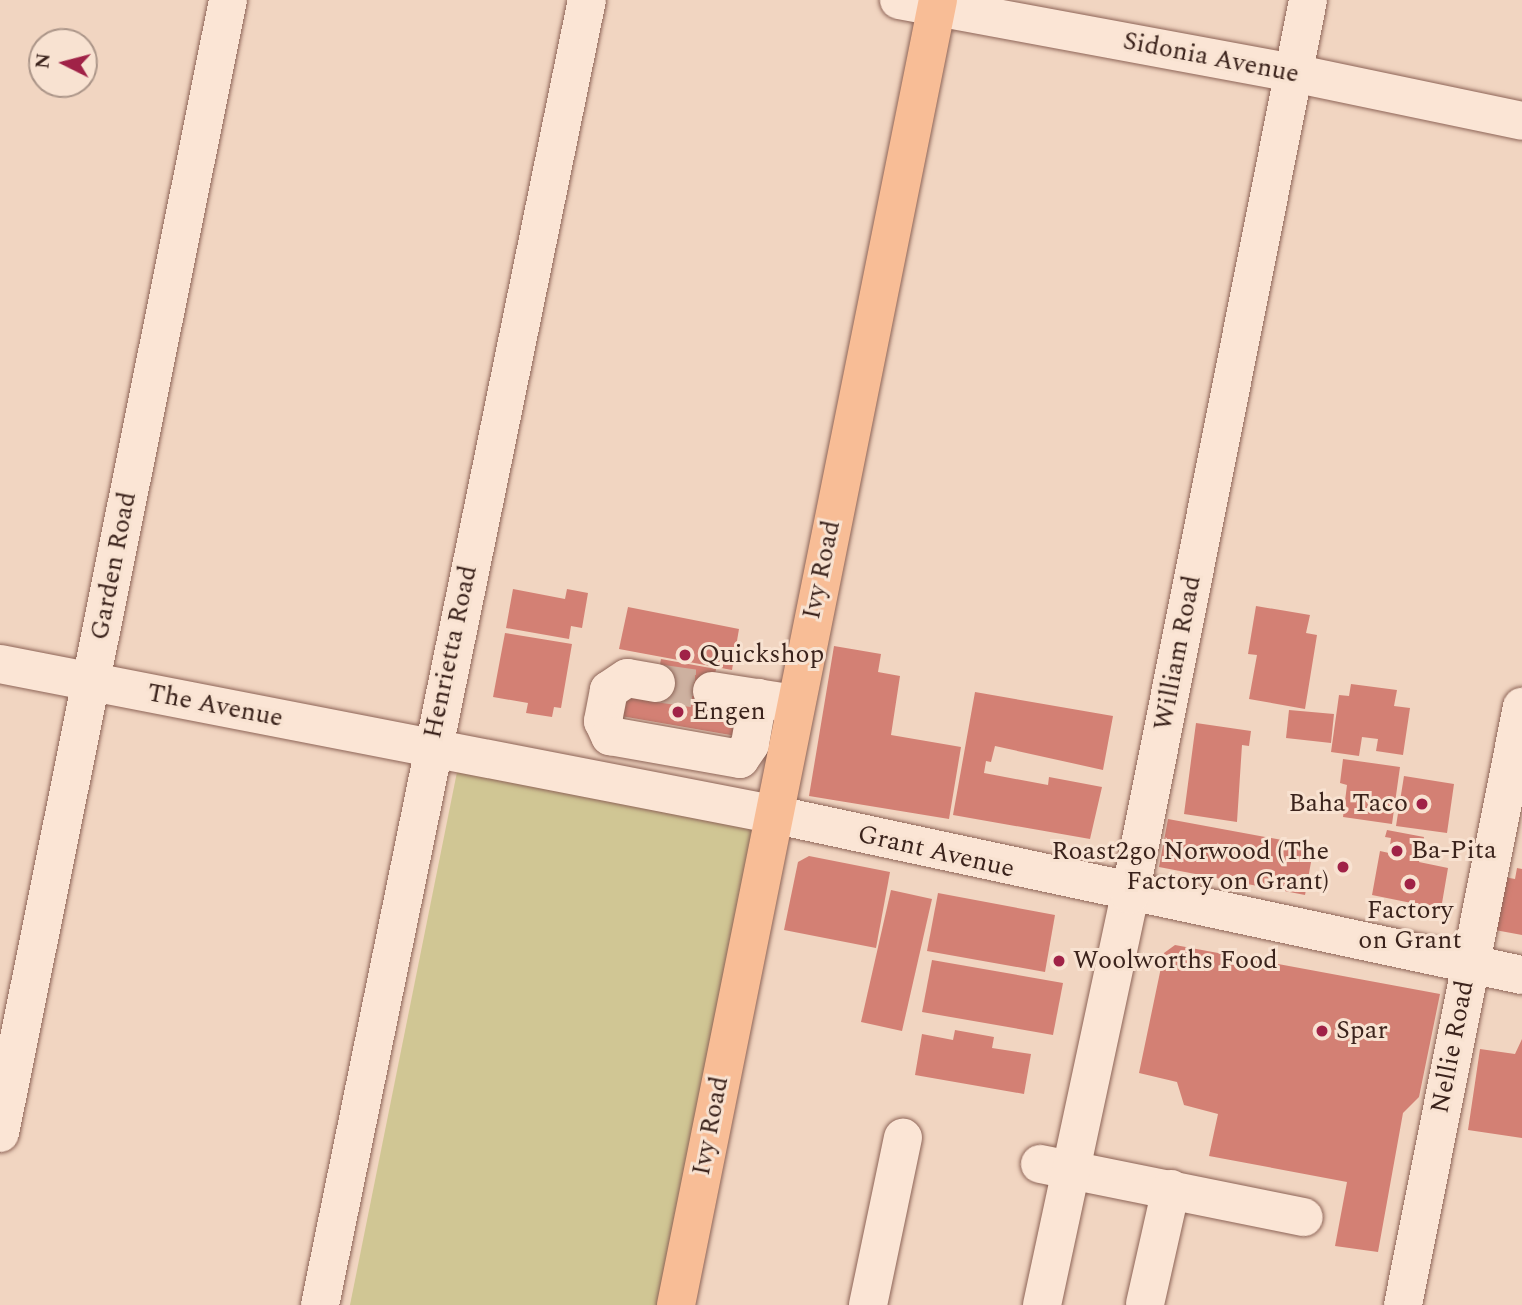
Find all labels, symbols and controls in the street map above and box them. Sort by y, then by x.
street label: Sidonia Avenue [1120,26,1302,90]
north arrow [28,28,98,98]
text: N [28,52,59,70]
street label: Garden Road [84,489,144,643]
street label: Ivy Road [796,518,848,622]
street label: Henrietta Road [417,563,485,741]
street label: William Road [1148,573,1208,733]
place label: Quickshop [699,639,824,671]
marker: Quickshop [677,647,693,663]
street label: The Avenue [145,678,285,734]
place label: Engen [692,696,766,728]
marker: Engen [670,704,686,720]
place label: Baha Taco [1288,788,1408,820]
marker: Baha Taco [1414,796,1430,812]
street label: Grant Avenue [855,819,1017,885]
place label: Ba-Pita [1411,835,1497,867]
place label: Roast2go Norwood (The Factory on Grant) [1051,836,1329,898]
marker: Ba-Pita [1389,843,1405,859]
marker: Roast2go Norwood (The Factory on Grant) [1335,859,1351,875]
marker: Factory on Grant [1402,876,1418,892]
place label: Factory on Grant [1358,895,1462,956]
place label: Woolworths Food [1073,945,1278,977]
marker: Woolworths Food [1051,953,1067,969]
street label: Nellie Road [1425,978,1481,1116]
place label: Spar [1336,1015,1388,1047]
marker: Spar [1314,1023,1330,1039]
street label: Ivy Road [686,1074,736,1178]

